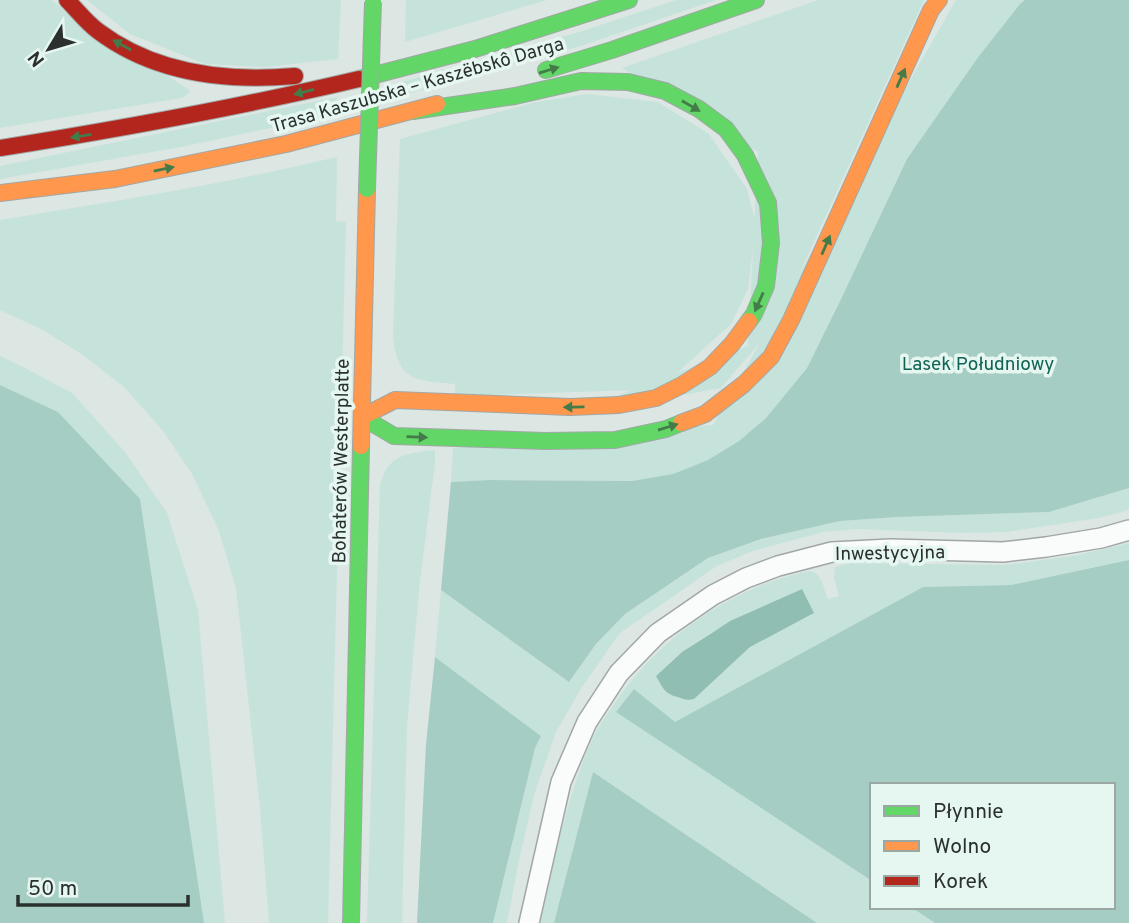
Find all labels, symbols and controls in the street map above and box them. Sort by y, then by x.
north arrow [14,14,84,84]
street label: Trasa Kaszubska – Kaszëbskô Darga [268,33,567,139]
one-way arrow [112,39,132,51]
text: N [24,45,51,71]
one-way arrow [538,64,559,74]
one-way arrow [895,68,907,88]
one-way arrow [293,87,315,98]
one-way arrow [682,100,701,112]
one-way arrow [69,131,91,142]
one-way arrow [153,164,175,175]
one-way arrow [820,235,832,255]
one-way arrow [753,292,765,312]
park label: Lasek Południowy [902,353,1054,377]
street label: Bohaterów Westerplatte [328,358,356,564]
one-way arrow [562,401,584,412]
one-way arrow [657,422,678,432]
one-way arrow [407,432,429,443]
street label: Inwestycyjna [835,541,945,567]
legend [870,783,1115,909]
text: Płynnie [933,799,1004,826]
text: Wolno [933,834,991,861]
scale bar [18,864,187,908]
text: Korek [933,869,988,896]
text: 50 m [28,876,77,903]

